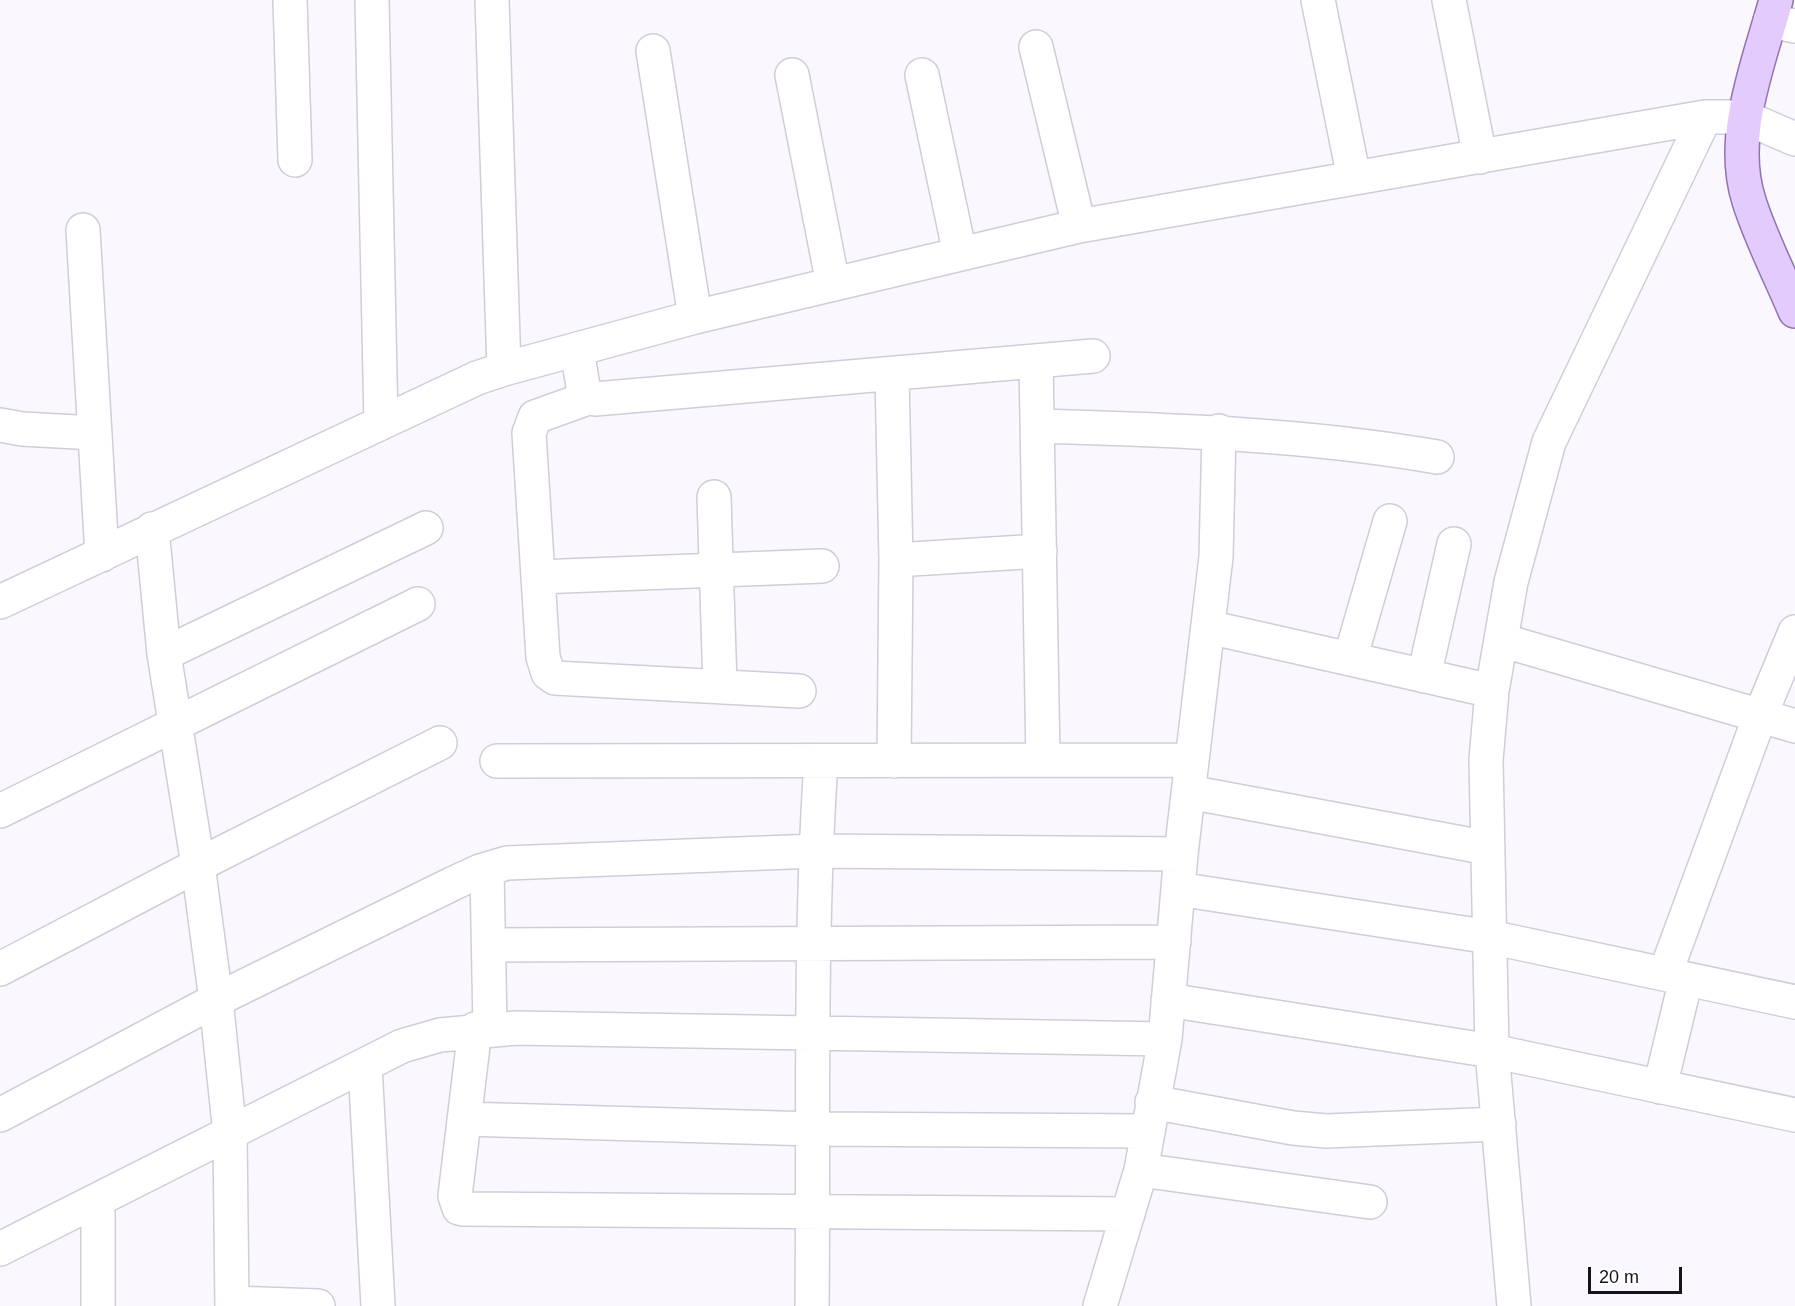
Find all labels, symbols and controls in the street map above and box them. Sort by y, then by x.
scale bar [1591,1255,1686,1293]
text: 20 m [1599,1267,1639,1287]

